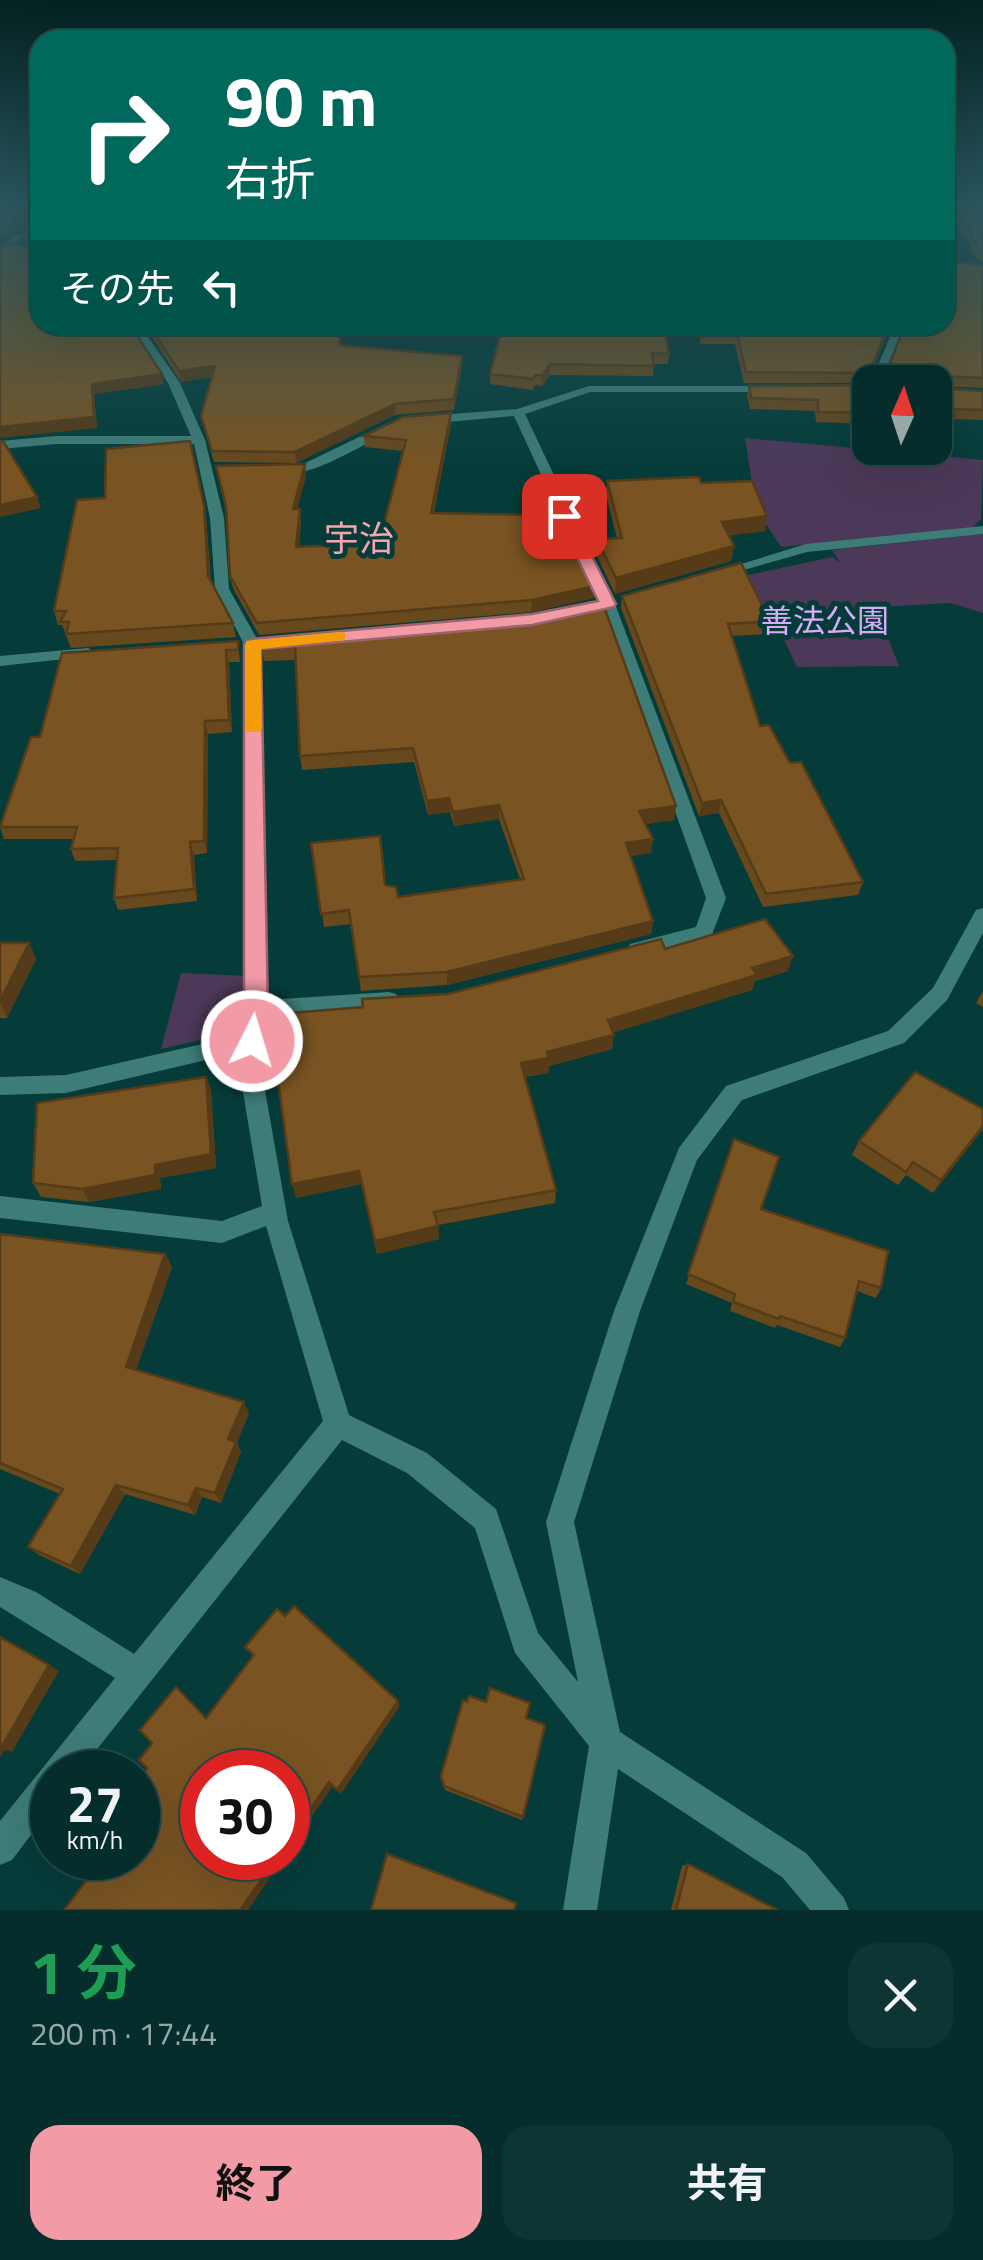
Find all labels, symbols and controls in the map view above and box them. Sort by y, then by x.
text: 90 m [225,47,378,153]
icon: right [60,70,190,200]
text: 右折 [225,144,315,212]
text: その先 [60,259,174,317]
icon: left [194,260,249,315]
north arrow [852,365,952,465]
map controls [852,365,952,465]
pin [522,474,607,559]
icon: arrive [537,489,592,544]
district label: 宇治 [324,511,394,565]
park label: 善法公園 [761,596,889,644]
position arrow [200,989,304,1093]
speed limit sign: 30 [180,1750,310,1880]
text: 27 [67,1765,123,1841]
text: km/h [67,1821,123,1859]
text: 1 分 [30,1926,137,2017]
button: close [848,1943,953,2048]
text: 200 m · 17:44 [30,2009,217,2057]
button: 終了 [30,2125,482,2240]
button: 共有 [502,2125,953,2240]

